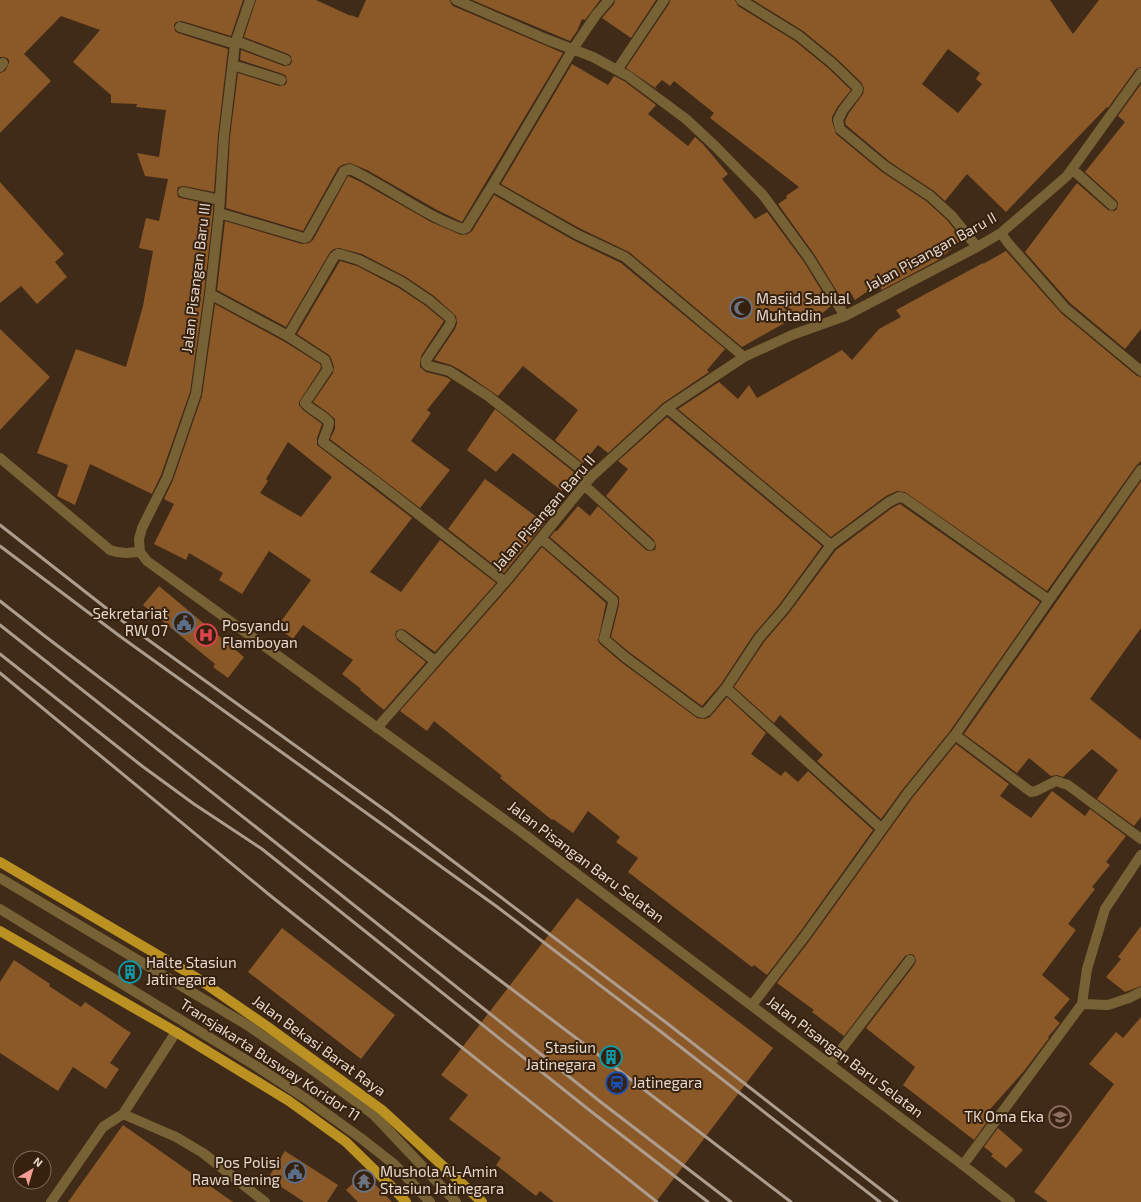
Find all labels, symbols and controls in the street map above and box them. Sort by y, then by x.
street label: Jalan Pisangan Baru III [177,202,213,354]
street label: Jalan Pisangan Baru II [862,208,999,295]
place label: Masjid Sabilal Muhtadin [756,289,851,324]
mosque icon: Masjid Sabilal Muhtadin [728,295,754,321]
street label: Jalan Pisangan Baru II [488,451,598,574]
place label: Sekretariat RW 07 [92,604,168,639]
public building icon: Sekretariat RW 07 [171,610,197,636]
place label: Posyandu Flamboyan [222,616,298,651]
hospital icon: Posyandu Flamboyan [193,622,219,648]
street label: Jalan Pisangan Baru Selatan [505,797,668,926]
place label: Halte Stasiun Jatinegara [146,953,237,988]
building icon: Halte Stasiun Jatinegara [117,959,143,985]
street label: Jalan Bekasi Barat Raya [249,991,390,1100]
street label: Jalan Pisangan Baru Selatan [764,992,927,1121]
street label: Transjakarta Busway Koridor 11 [177,994,364,1125]
place label: Stasiun Jatinegara [526,1038,596,1073]
building icon: Stasiun Jatinegara [598,1044,624,1070]
station icon: Jatinegara [604,1070,630,1096]
place label: Jatinegara [632,1073,702,1091]
school or university icon: TK Oma Eka [1047,1104,1073,1130]
place label: TK Oma Eka [964,1107,1044,1125]
north arrow [12,1150,52,1190]
place label: Pos Polisi Rawa Bening [192,1153,281,1188]
text: N [31,1154,46,1169]
public building icon: Pos Polisi Rawa Bening [282,1159,308,1185]
place label: Mushola Al-Amin Stasiun Jatinegara [380,1162,504,1197]
temple icon: Mushola Al-Amin Stasiun Jatinegara [351,1168,377,1194]

